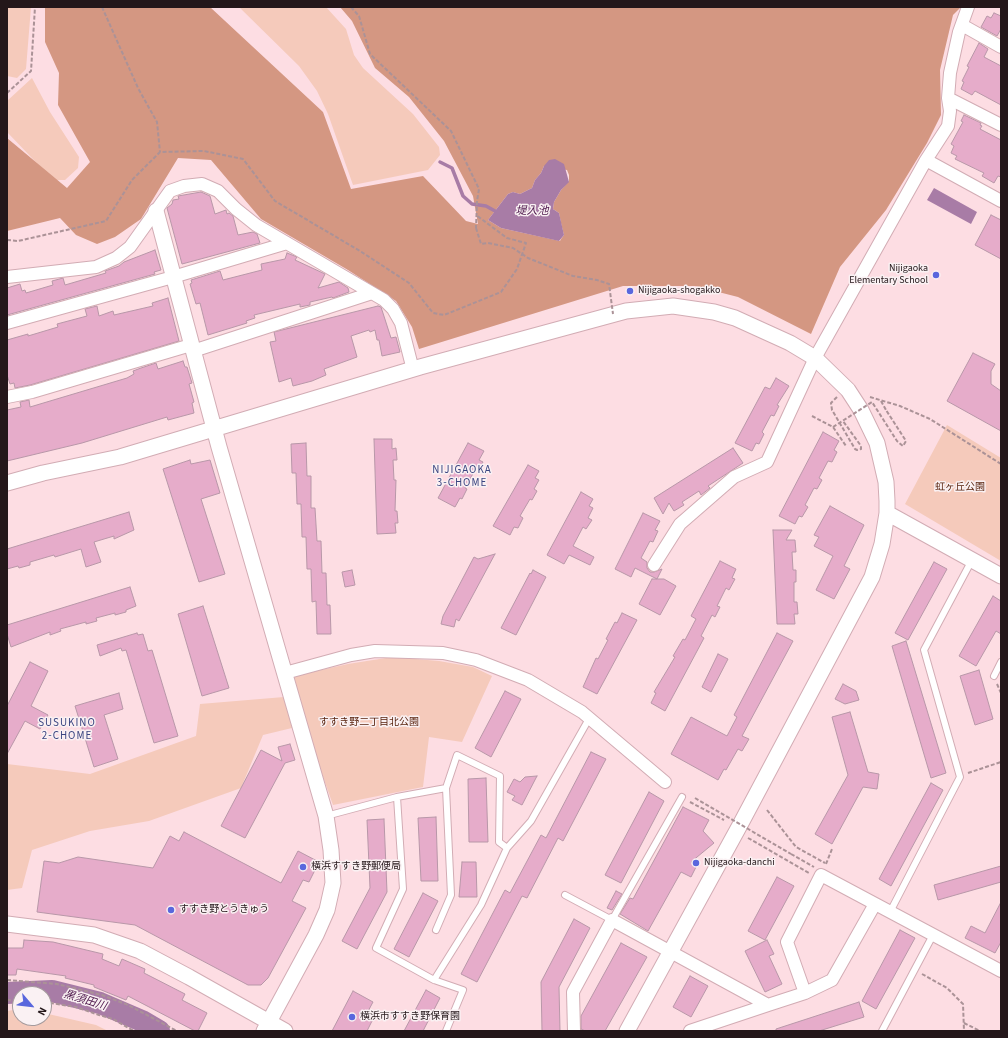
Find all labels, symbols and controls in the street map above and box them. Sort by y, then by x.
water label: 堤入池 [516,205,548,219]
place label: Nijigaoka Elementary School [849,263,928,286]
marker: Nijigaoka Elementary School [931,270,941,280]
place label: Nijigaoka-shogakko [638,285,720,297]
marker: Nijigaoka-shogakko [625,286,635,296]
district label: NIJIGAOKA 3-CHOME [432,464,492,490]
park label: 虹ヶ丘公園 [935,482,985,494]
district label: SUSUKINO 2-CHOME [38,717,96,743]
park label: すすき野二丁目北公園 [319,717,419,729]
place label: Nijigaoka-danchi [704,857,775,869]
marker: Nijigaoka-danchi [691,858,701,868]
place label: 横浜すすき野郵便局 [311,861,401,873]
marker: 横浜すすき野郵便局 [298,862,308,872]
place label: すすき野とうきゅう [179,904,269,916]
marker: すすき野とうきゅう [166,905,176,915]
north arrow [12,986,52,1026]
water label: 黒須田川 [62,988,108,1014]
text: N [34,1005,50,1018]
place label: 横浜市すすき野保育園 [360,1011,460,1023]
marker: 横浜市すすき野保育園 [347,1012,357,1022]

